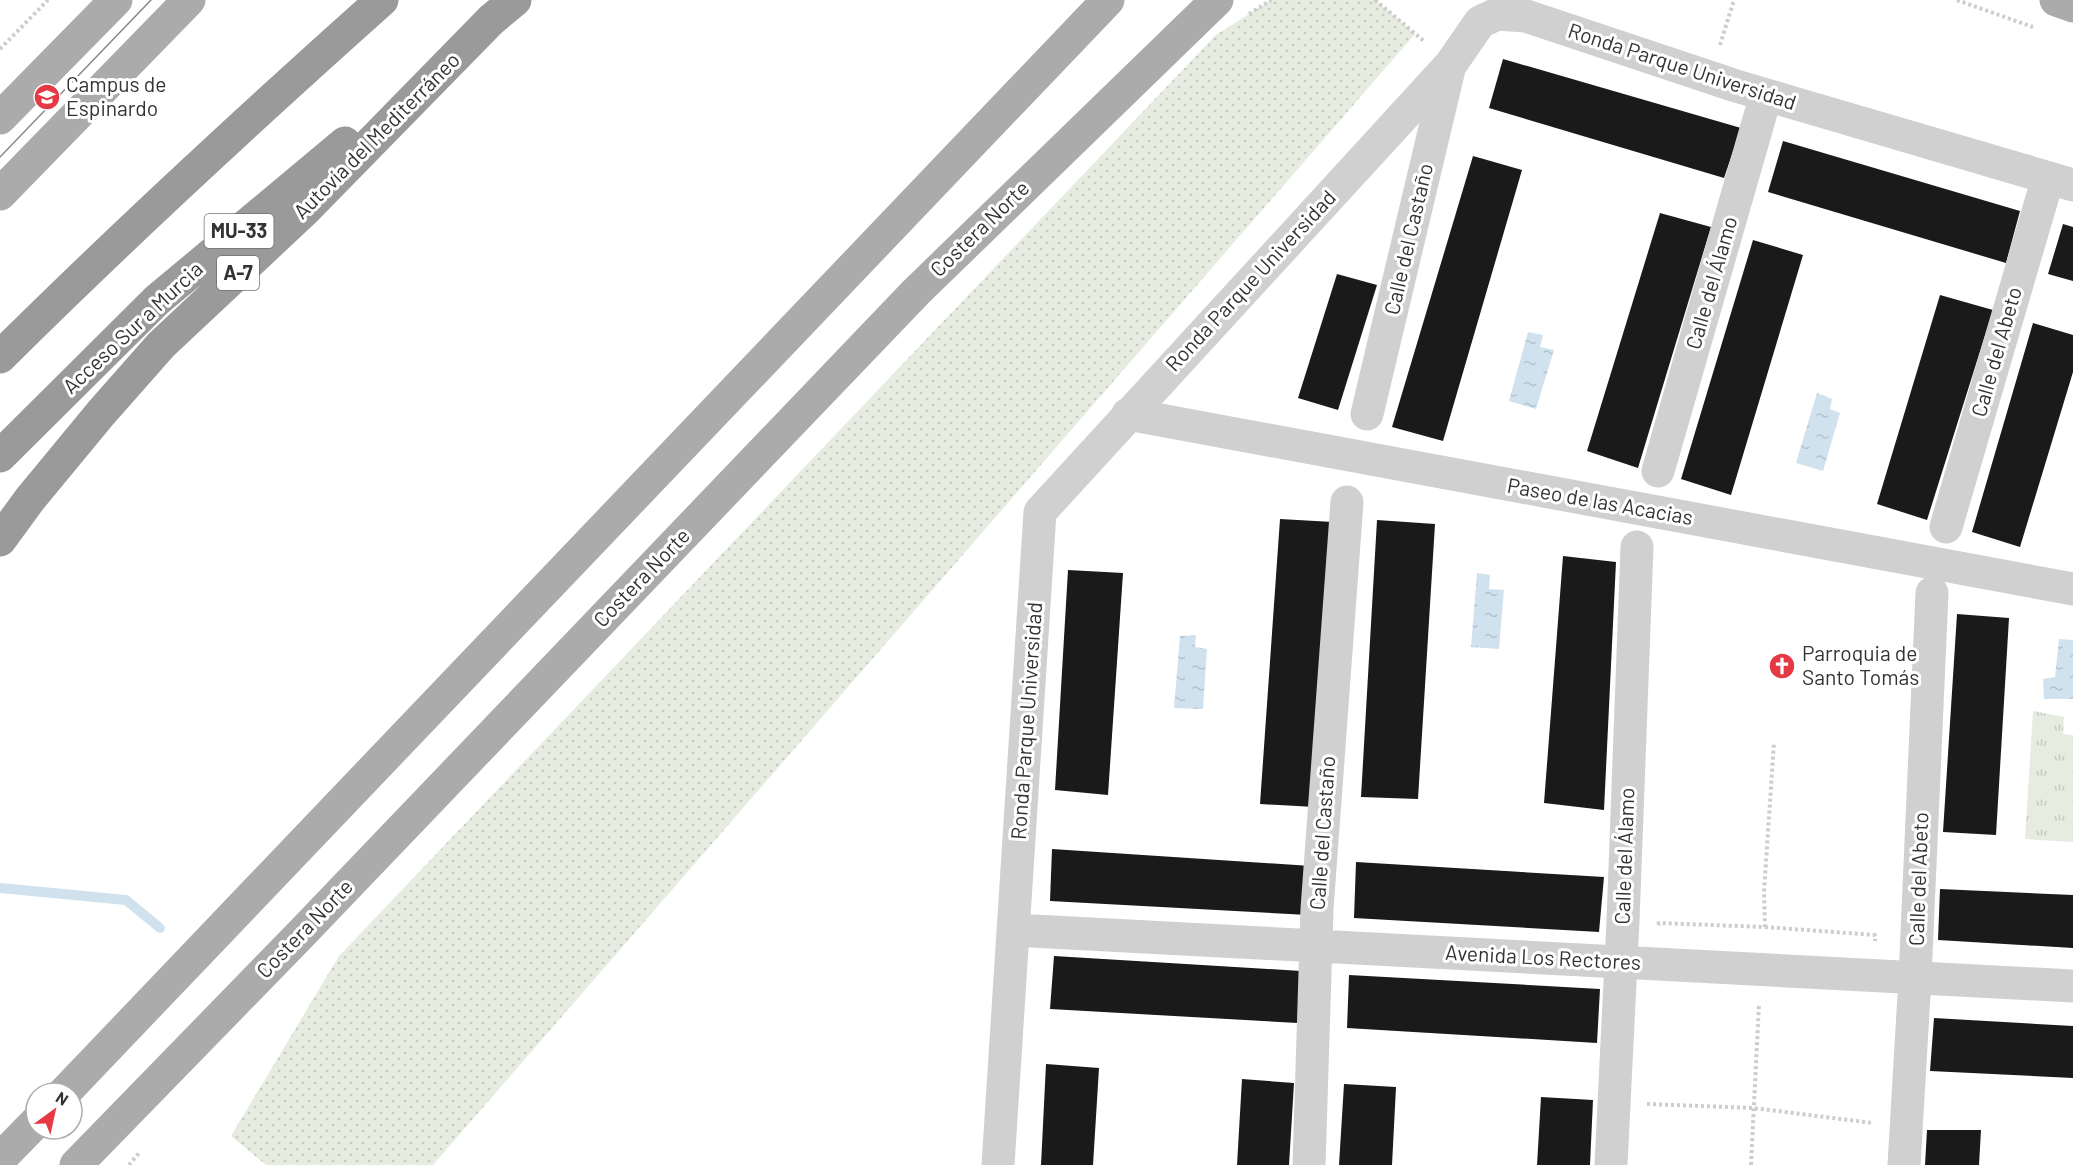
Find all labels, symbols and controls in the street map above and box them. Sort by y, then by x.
street label: Ronda Parque Universidad [1565,17,1800,114]
street label: Autovía del Mediterráneo [288,47,464,223]
place label: Campus de Espinardo [66,71,167,120]
school or university icon: Campus de Espinardo [32,82,62,112]
street label: Calle del Castaño [1378,161,1437,317]
street label: Costera Norte [924,175,1033,281]
street label: Ronda Parque Universidad [1159,184,1340,376]
street label: Calle del Álamo [1680,213,1741,352]
road number: MU-33 [204,214,274,248]
street label: Acceso Sur a Murcia [57,256,207,398]
road number: A-7 [217,256,259,290]
street label: Calle del Abeto [1965,284,2026,419]
street label: Paseo de las Acacias [1506,472,1695,529]
street label: Costera Norte [588,522,694,631]
street label: Ronda Parque Universidad [1005,601,1046,841]
place label: Parroquia de Santo Tomás [1802,640,1919,689]
church icon: Parroquia de Santo Tomás [1767,651,1797,681]
street label: Calle del Castaño [1304,755,1339,911]
street label: Calle del Álamo [1609,787,1638,925]
street label: Calle del Abeto [1903,812,1932,946]
street label: Costera Norte [251,873,357,982]
street label: Avenida Los Rectores [1445,939,1642,974]
north arrow [24,1081,84,1141]
text: N [53,1087,72,1109]

